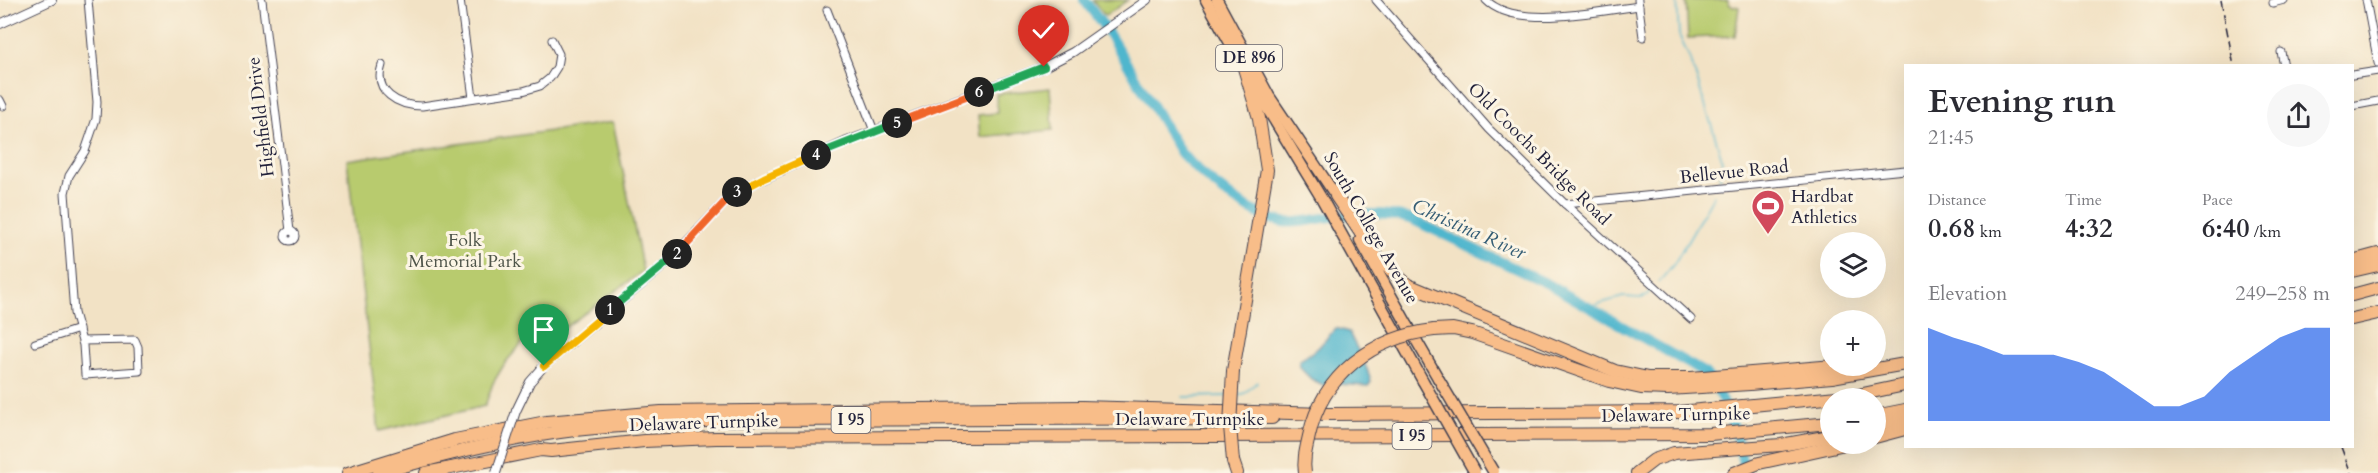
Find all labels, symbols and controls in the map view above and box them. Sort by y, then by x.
pin [1018,5,1069,67]
icon: check [1027,14,1060,47]
road number: DE 896 [1216,45,1282,71]
street label: Highfield Drive [241,55,281,179]
pin: 6 [964,77,994,107]
street label: Old Coochs Bridge Road [1462,77,1616,231]
text: Evening run [1928,79,2116,124]
text: 6 [975,81,983,103]
button: share [2267,84,2330,147]
pin: 5 [882,108,912,138]
text: 5 [893,112,901,134]
text: 21:45 [1928,124,1974,151]
pin: 4 [801,140,831,170]
text: 4 [812,144,820,166]
street label: South College Avenue [1317,148,1425,308]
street label: Bellevue Road [1678,154,1790,190]
pin: 3 [722,177,752,207]
text: 3 [733,181,741,203]
place label: Hardbat Athletics [1791,184,1857,230]
sports icon: Hardbat Athletics [1750,188,1786,235]
text: Distance [1928,189,1986,211]
text: Time [2065,189,2102,211]
text: Pace [2202,189,2233,211]
water label: Christina River [1408,192,1532,267]
text: 0.68 [1928,211,1976,246]
text: 4:32 [2065,211,2113,246]
text: 6:40 [2202,211,2250,246]
text: km [1976,221,2002,243]
text: /km [2250,221,2281,243]
park label: Folk Memorial Park [408,228,522,274]
map controls [1820,232,1886,454]
button: layers [1820,232,1886,298]
pin: 2 [662,239,692,269]
text: 2 [673,243,681,265]
text: Elevation [1928,280,2007,307]
text: 249–258 m [2235,280,2330,307]
pin: 1 [595,295,625,325]
text: 1 [606,299,614,321]
pin [518,304,569,366]
button: + [1820,310,1886,376]
icon: arrive [527,313,560,346]
button: − [1820,388,1886,454]
street label: Delaware Turnpike [1601,401,1751,429]
road number: I 95 [832,407,870,433]
street label: Delaware Turnpike [1115,407,1265,432]
street label: Delaware Turnpike [629,408,779,438]
road number: I 95 [1392,423,1432,449]

